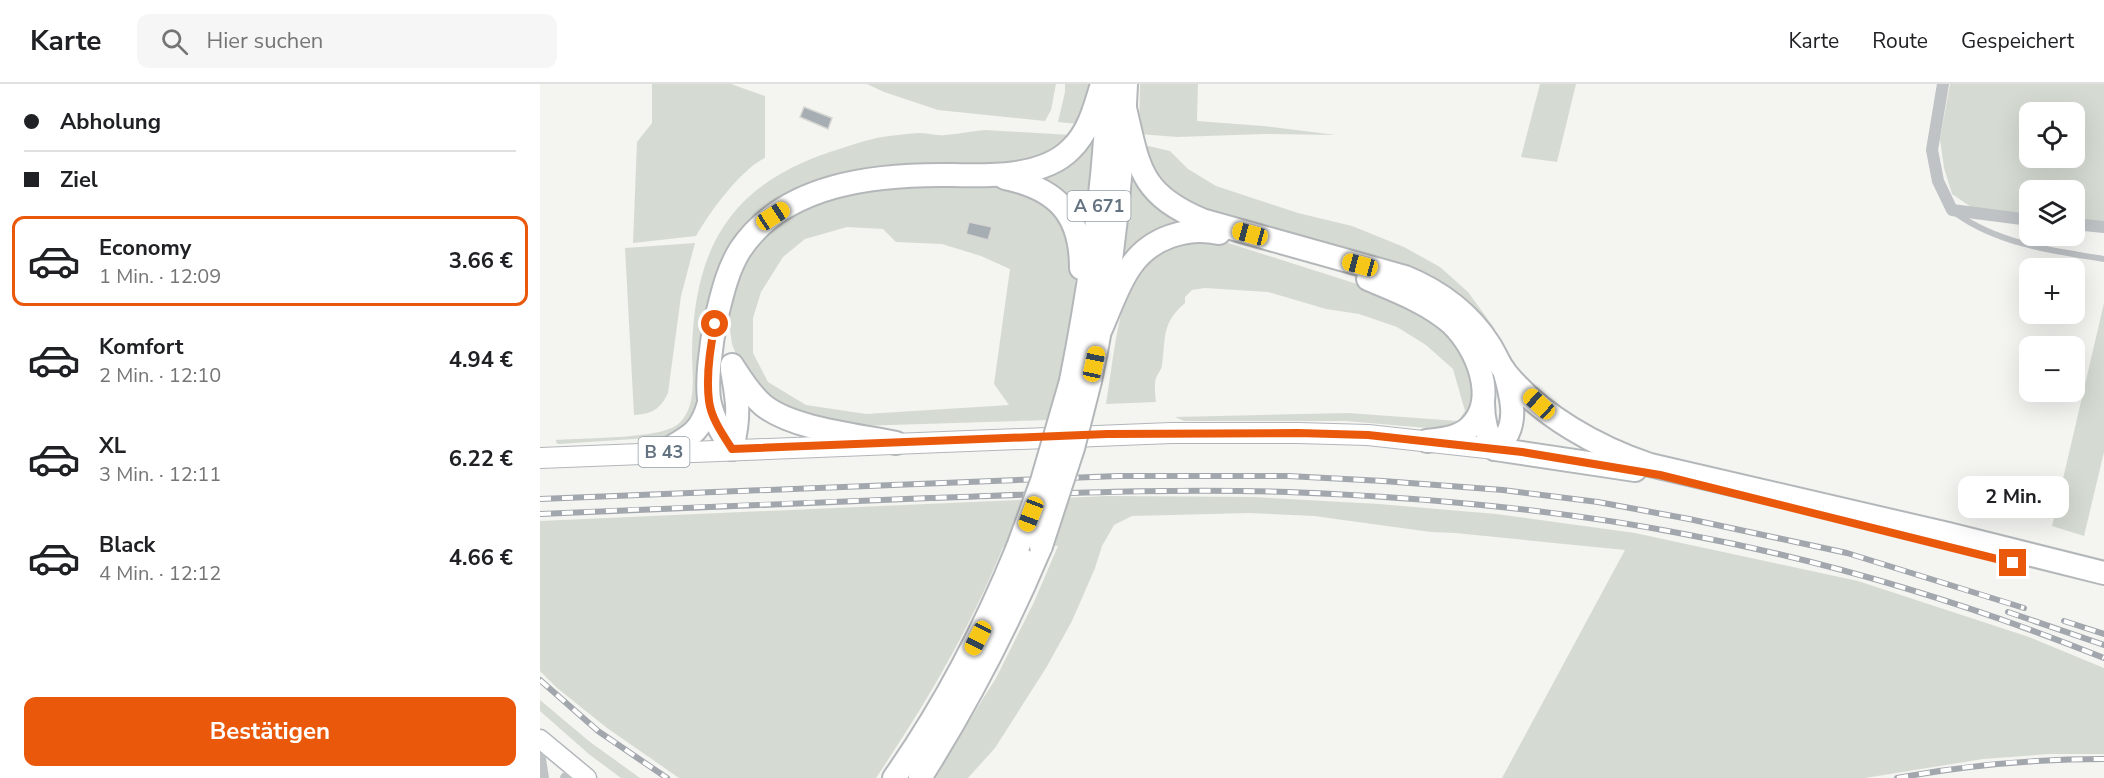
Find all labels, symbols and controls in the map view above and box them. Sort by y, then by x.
search box [137,14,557,68]
text: Karte [30,22,101,60]
icon: search [158,25,191,58]
text: Hier suchen [206,26,323,56]
text: Karte [1789,27,1839,55]
text: Route [1872,27,1928,55]
text: Gespeichert [1961,27,2074,55]
map controls [2019,102,2085,402]
button: locate [2019,102,2085,168]
text: Abholung [60,107,161,137]
text: Ziel [60,165,98,195]
button: layers [2019,180,2085,246]
road number: A 671 [1068,191,1130,221]
car [753,199,793,233]
car [1230,221,1270,247]
text: Economy [99,233,191,263]
icon: car [27,234,81,288]
text: 3.66 € [449,246,513,276]
car [1340,252,1380,278]
button: + [2019,258,2085,324]
text: 1 Min. · 12:09 [99,263,221,290]
route start [701,310,728,337]
text: Komfort [99,332,183,362]
icon: car [27,333,81,387]
button: − [2019,336,2085,402]
text: 4.94 € [449,345,513,375]
car [1081,345,1107,383]
text: 2 Min. · 12:10 [99,362,221,389]
car [1520,385,1558,423]
text: XL [99,431,126,461]
icon: car [27,432,81,486]
road number: B 43 [638,437,690,467]
text: 6.22 € [449,444,513,474]
text: 3 Min. · 12:11 [99,461,221,488]
callout: 2 Min. [1958,476,2068,518]
text: 2 Min. [1985,483,2042,510]
car [1016,494,1046,534]
text: Black [99,530,155,560]
icon: car [27,531,81,585]
text: 4.66 € [449,543,513,573]
route end [1999,549,2026,576]
text: 4 Min. · 12:12 [99,560,221,587]
car [962,618,994,658]
button: Bestätigen [24,697,516,766]

